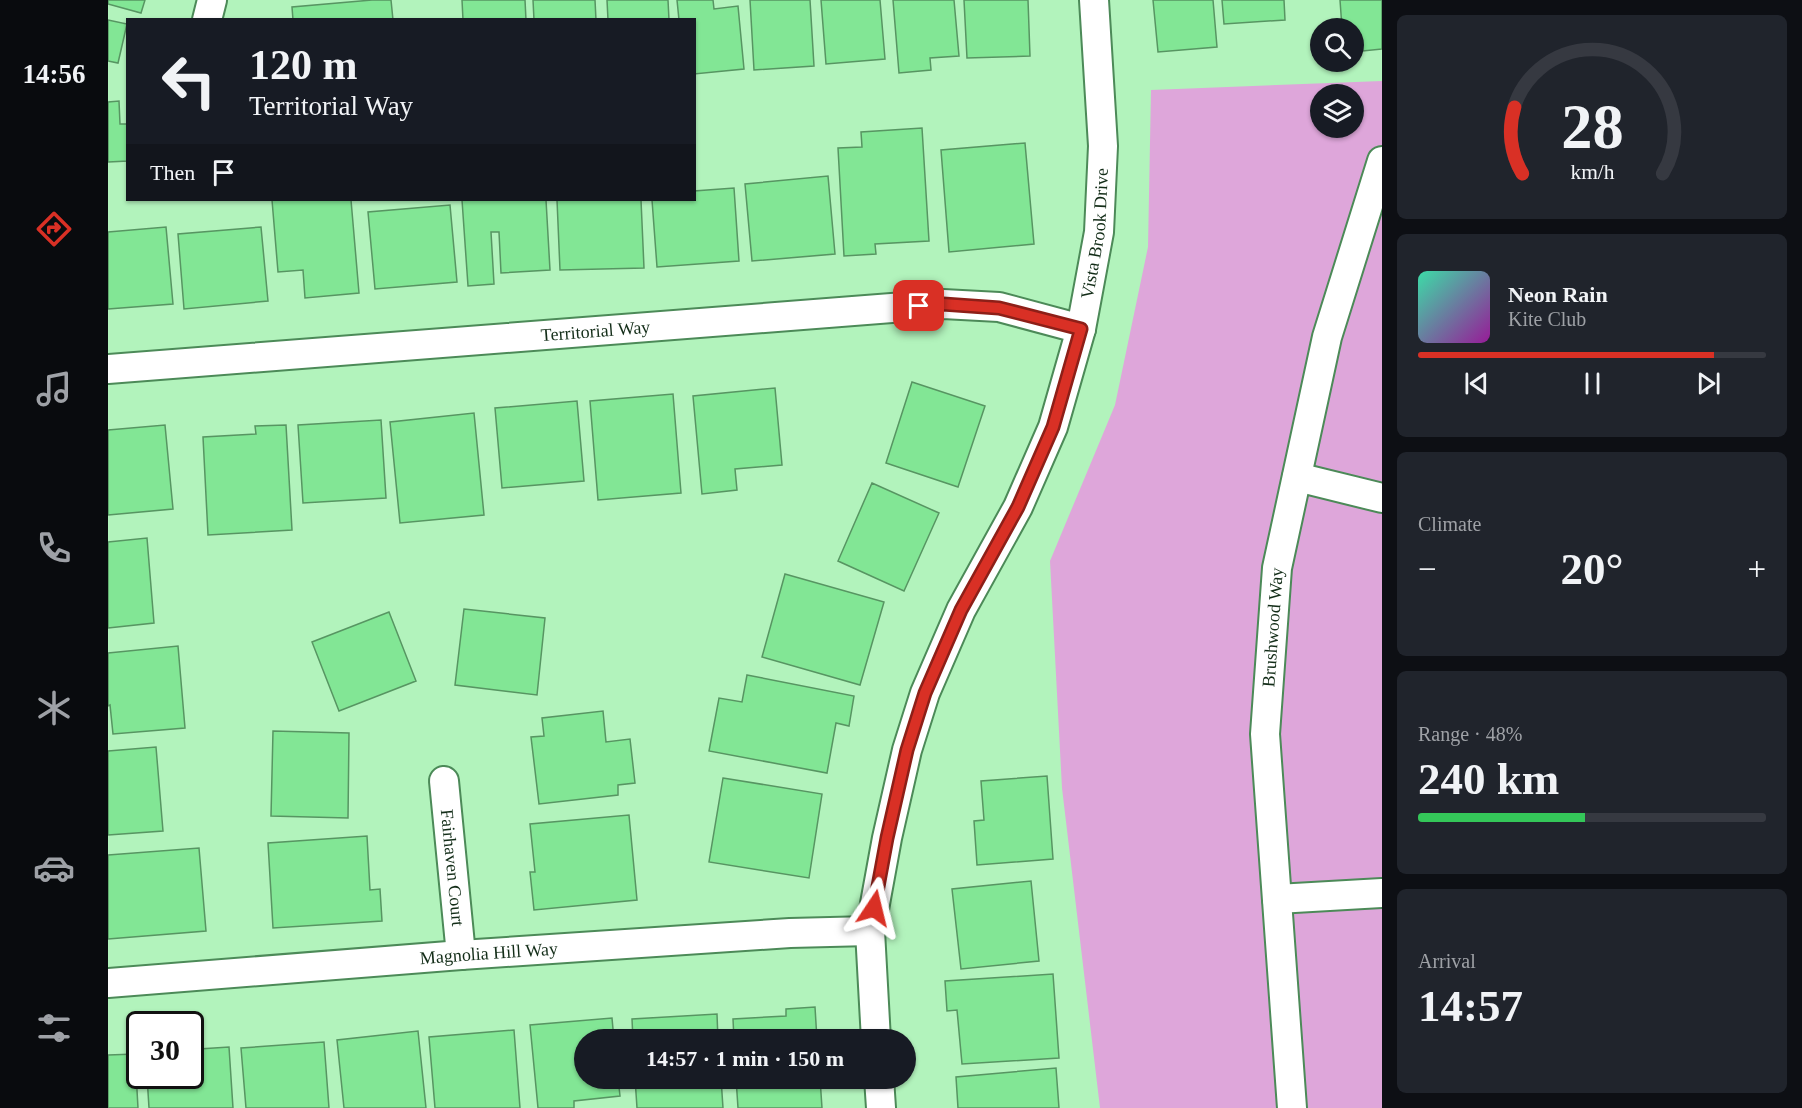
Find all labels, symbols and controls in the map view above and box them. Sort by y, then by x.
map controls [1310,18,1364,138]
button: search [1310,18,1364,72]
icon: left [150,42,228,120]
text: 120 m [249,42,358,88]
text: 14:56 [23,59,86,89]
button: layers [1310,84,1364,138]
text: Territorial Way [249,91,413,121]
text: 28 [1561,92,1623,161]
icon: arrive [207,156,240,189]
text: Then [150,160,195,185]
text: km/h [1570,160,1614,184]
street label: Vista Brook Drive [1077,167,1112,301]
icon: directions [33,208,75,250]
pin [893,280,944,331]
text: Neon Rain [1508,282,1608,307]
icon: arrive [902,289,935,322]
text: Kite Club [1508,308,1586,330]
street label: Territorial Way [540,317,651,345]
icon: previous [1460,367,1493,400]
icon: pause [1576,367,1609,400]
icon: next [1692,367,1725,400]
icon: music [33,368,75,410]
text: Climate [1418,513,1481,535]
icon: phone [33,527,75,569]
text: 20° [1561,544,1624,594]
text: − [1418,551,1437,587]
text: + [1747,551,1766,587]
street label: Brushwood Way [1258,567,1287,688]
icon: climate [33,687,75,729]
text: Range · 48% [1418,723,1522,745]
text: 240 km [1418,754,1559,804]
street label: Fairhaven Court [437,808,468,927]
icon: car [33,847,75,889]
position arrow [842,876,906,940]
street label: Magnolia Hill Way [419,939,559,968]
text: Arrival [1418,950,1476,972]
text: 14:57 [1418,981,1523,1031]
icon: filters [33,1007,75,1049]
speed limit sign: 30 [126,1011,204,1089]
text: 14:57 · 1 min · 150 m [646,1046,844,1071]

